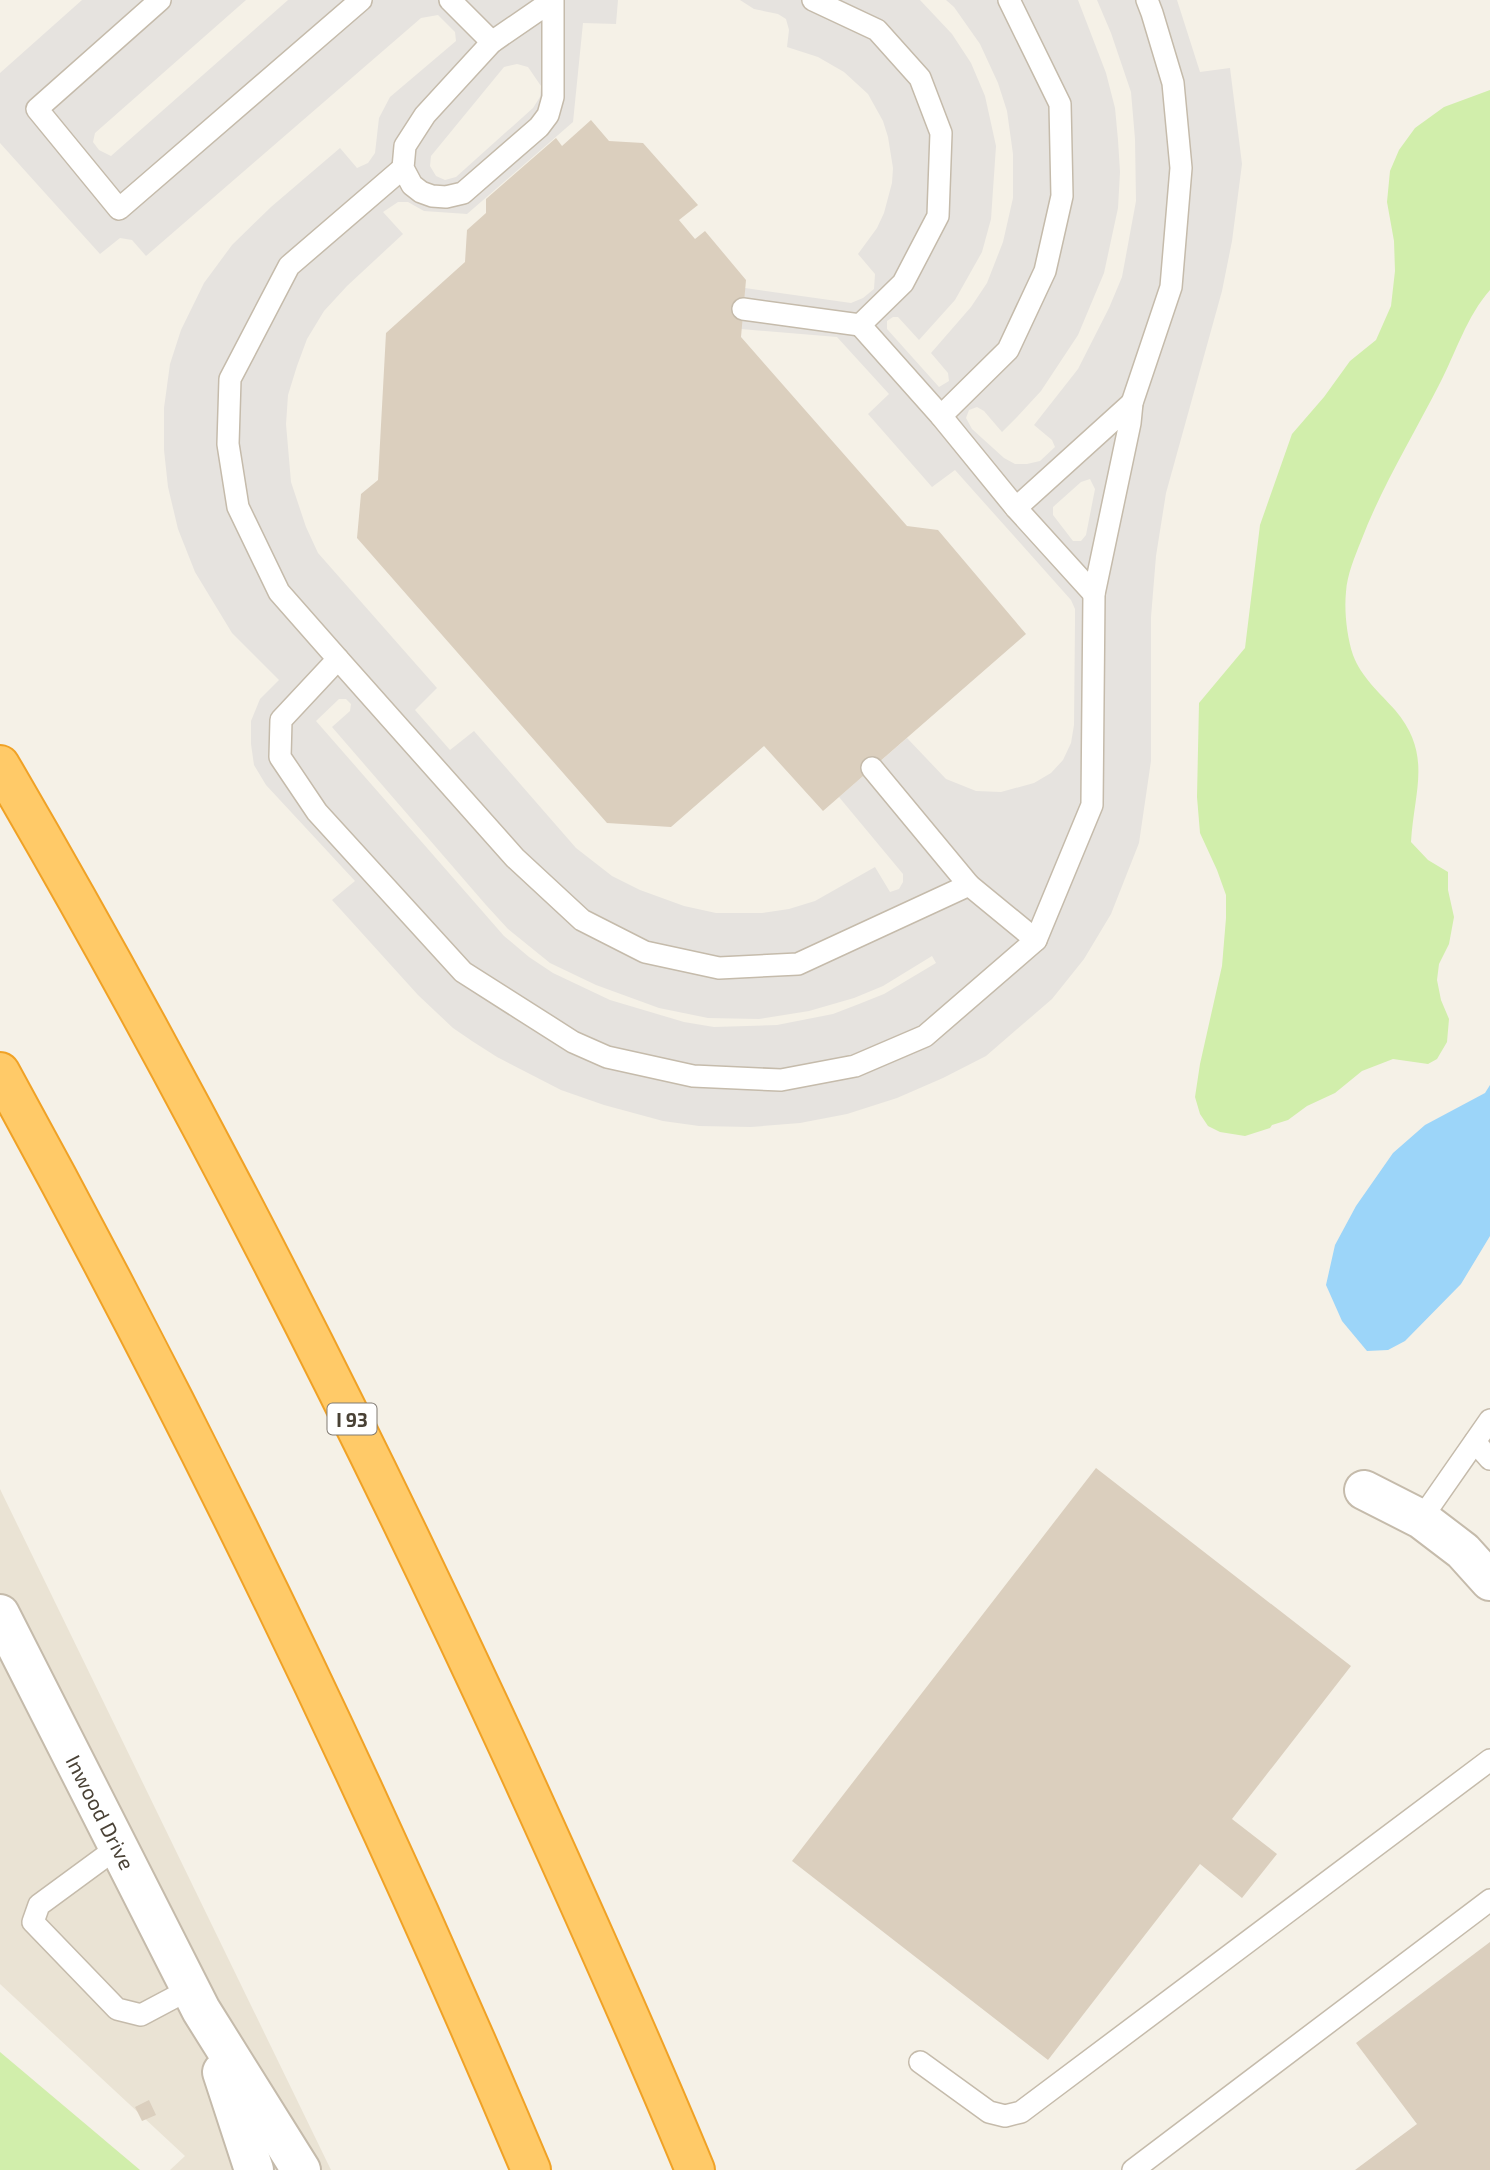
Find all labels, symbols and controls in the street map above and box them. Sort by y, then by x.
road number: I 93 [328,1404,376,1434]
street label: Inwood Drive [61,1750,141,1874]

